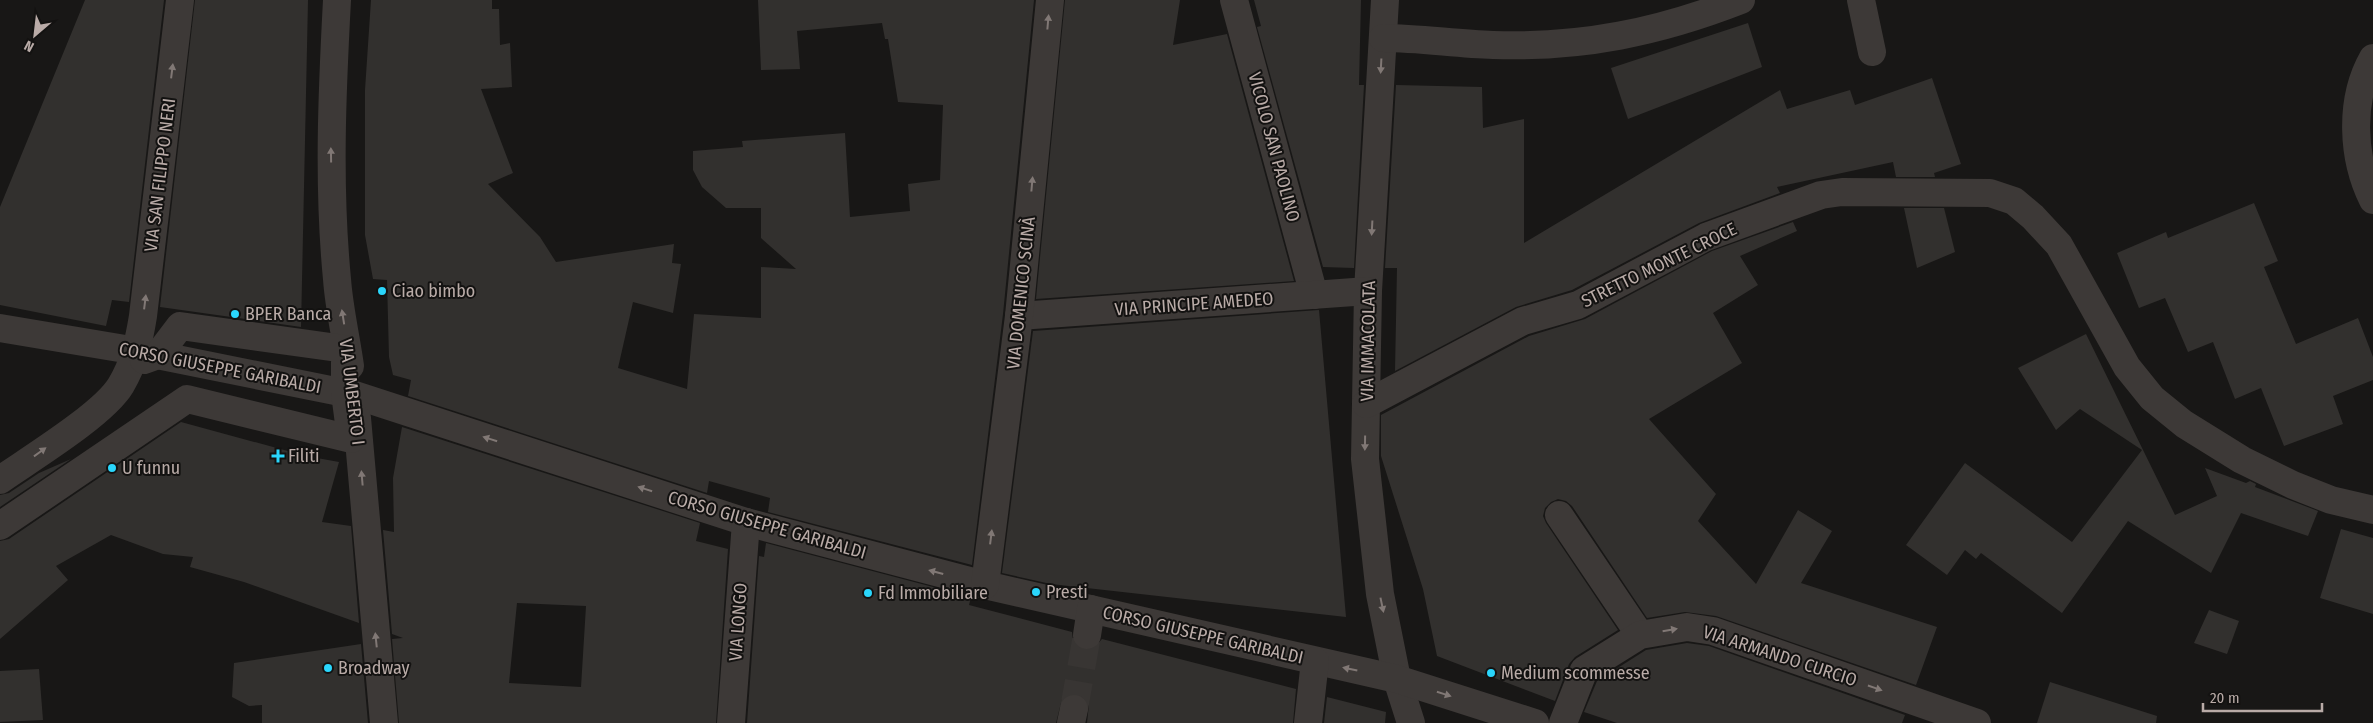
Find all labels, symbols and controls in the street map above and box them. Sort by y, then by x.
north arrow [10,10,60,60]
one-way arrow [1044,14,1052,30]
text: N [21,37,37,56]
one-way arrow [1377,58,1385,74]
one-way arrow [168,63,176,79]
street label: VICOLO SAN PAOLINO [1243,70,1305,224]
street label: VIA SAN FILIPPO NERI [140,97,180,253]
one-way arrow [327,146,335,162]
one-way arrow [1028,176,1036,192]
street label: VIA DOMENICO SCINÀ [1001,215,1040,371]
street label: STRETTO MONTE CROCE [1578,218,1740,312]
one-way arrow [1368,221,1376,237]
place label: Ciao bimbo [392,280,475,302]
street label: VIA IMMACOLATA [1356,280,1380,402]
marker: Ciao bimbo [376,285,388,297]
street label: VIA PRINCIPE AMEDEO [1114,287,1274,321]
one-way arrow [141,294,149,310]
place label: BPER Banca [245,303,331,325]
marker: BPER Banca [229,308,241,320]
one-way arrow [338,308,346,324]
street label: CORSO GIUSEPPE GARIBALDI [117,338,323,398]
street label: VIA UMBERTO I [335,338,369,446]
one-way arrow [483,435,498,442]
one-way arrow [1361,435,1369,451]
place label: Filiti [288,445,320,467]
one-way arrow [33,447,47,457]
marker: Filiti [272,450,284,462]
place label: U funnu [122,457,180,479]
marker: U funnu [106,462,118,474]
one-way arrow [358,469,366,485]
one-way arrow [637,485,652,493]
street label: CORSO GIUSEPPE GARIBALDI [665,486,869,564]
one-way arrow [987,528,995,544]
one-way arrow [928,568,943,576]
place label: Presti [1046,581,1088,603]
street label: VIA LONGO [724,582,752,662]
place label: Fd Immobiliare [878,582,988,604]
marker: Presti [1030,586,1042,598]
marker: Fd Immobiliare [862,587,874,599]
one-way arrow [1378,597,1386,612]
street label: CORSO GIUSEPPE GARIBALDI [1101,601,1305,669]
street label: VIA ARMANDO CURCIO [1700,621,1860,691]
one-way arrow [1663,626,1679,634]
one-way arrow [372,631,380,647]
place label: Broadway [338,657,410,679]
marker: Broadway [322,662,334,674]
place label: Medium scommesse [1501,662,1650,684]
one-way arrow [1342,665,1357,673]
marker: Medium scommesse [1485,667,1497,679]
scale bar [2203,680,2322,712]
one-way arrow [1868,684,1883,692]
text: 20 m [2210,689,2240,707]
one-way arrow [1436,691,1451,699]

